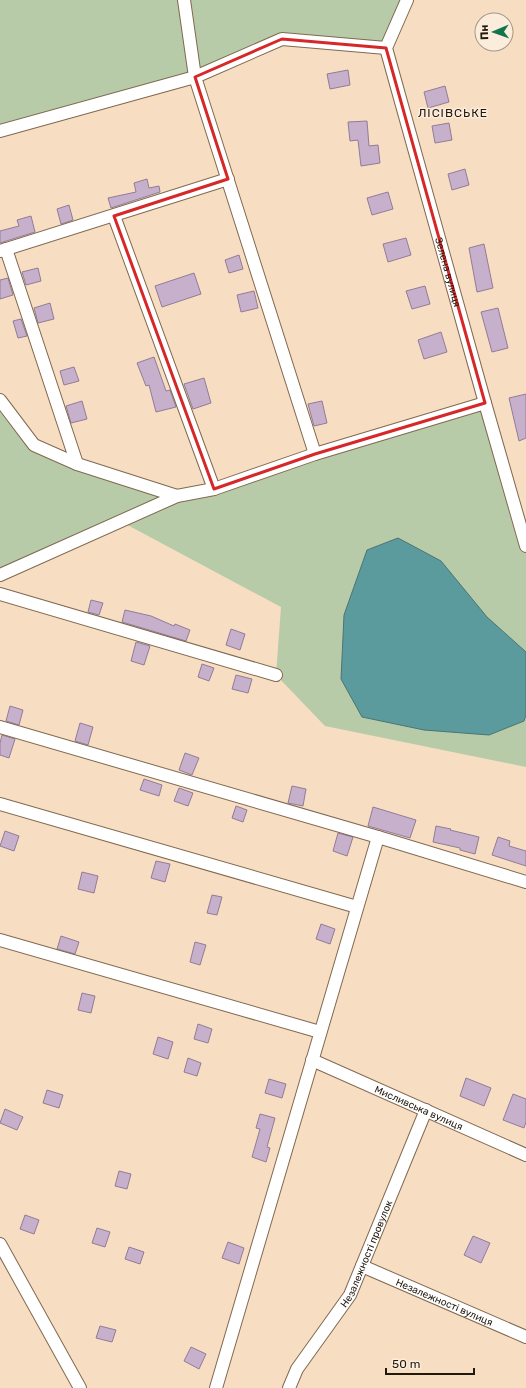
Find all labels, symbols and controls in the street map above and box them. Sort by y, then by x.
north arrow [474,12,514,52]
text: Пн [478,24,491,40]
district label: ЛІСІВСЬКЕ [418,106,488,120]
street label: Зелена вулиця [432,236,463,308]
street label: Мисливська вулиця [373,1084,465,1133]
street label: Незалежності провулок [338,1198,396,1310]
street label: Незалежності вулиця [394,1276,495,1329]
scale bar [386,1350,474,1376]
text: 50 m [392,1357,420,1371]

